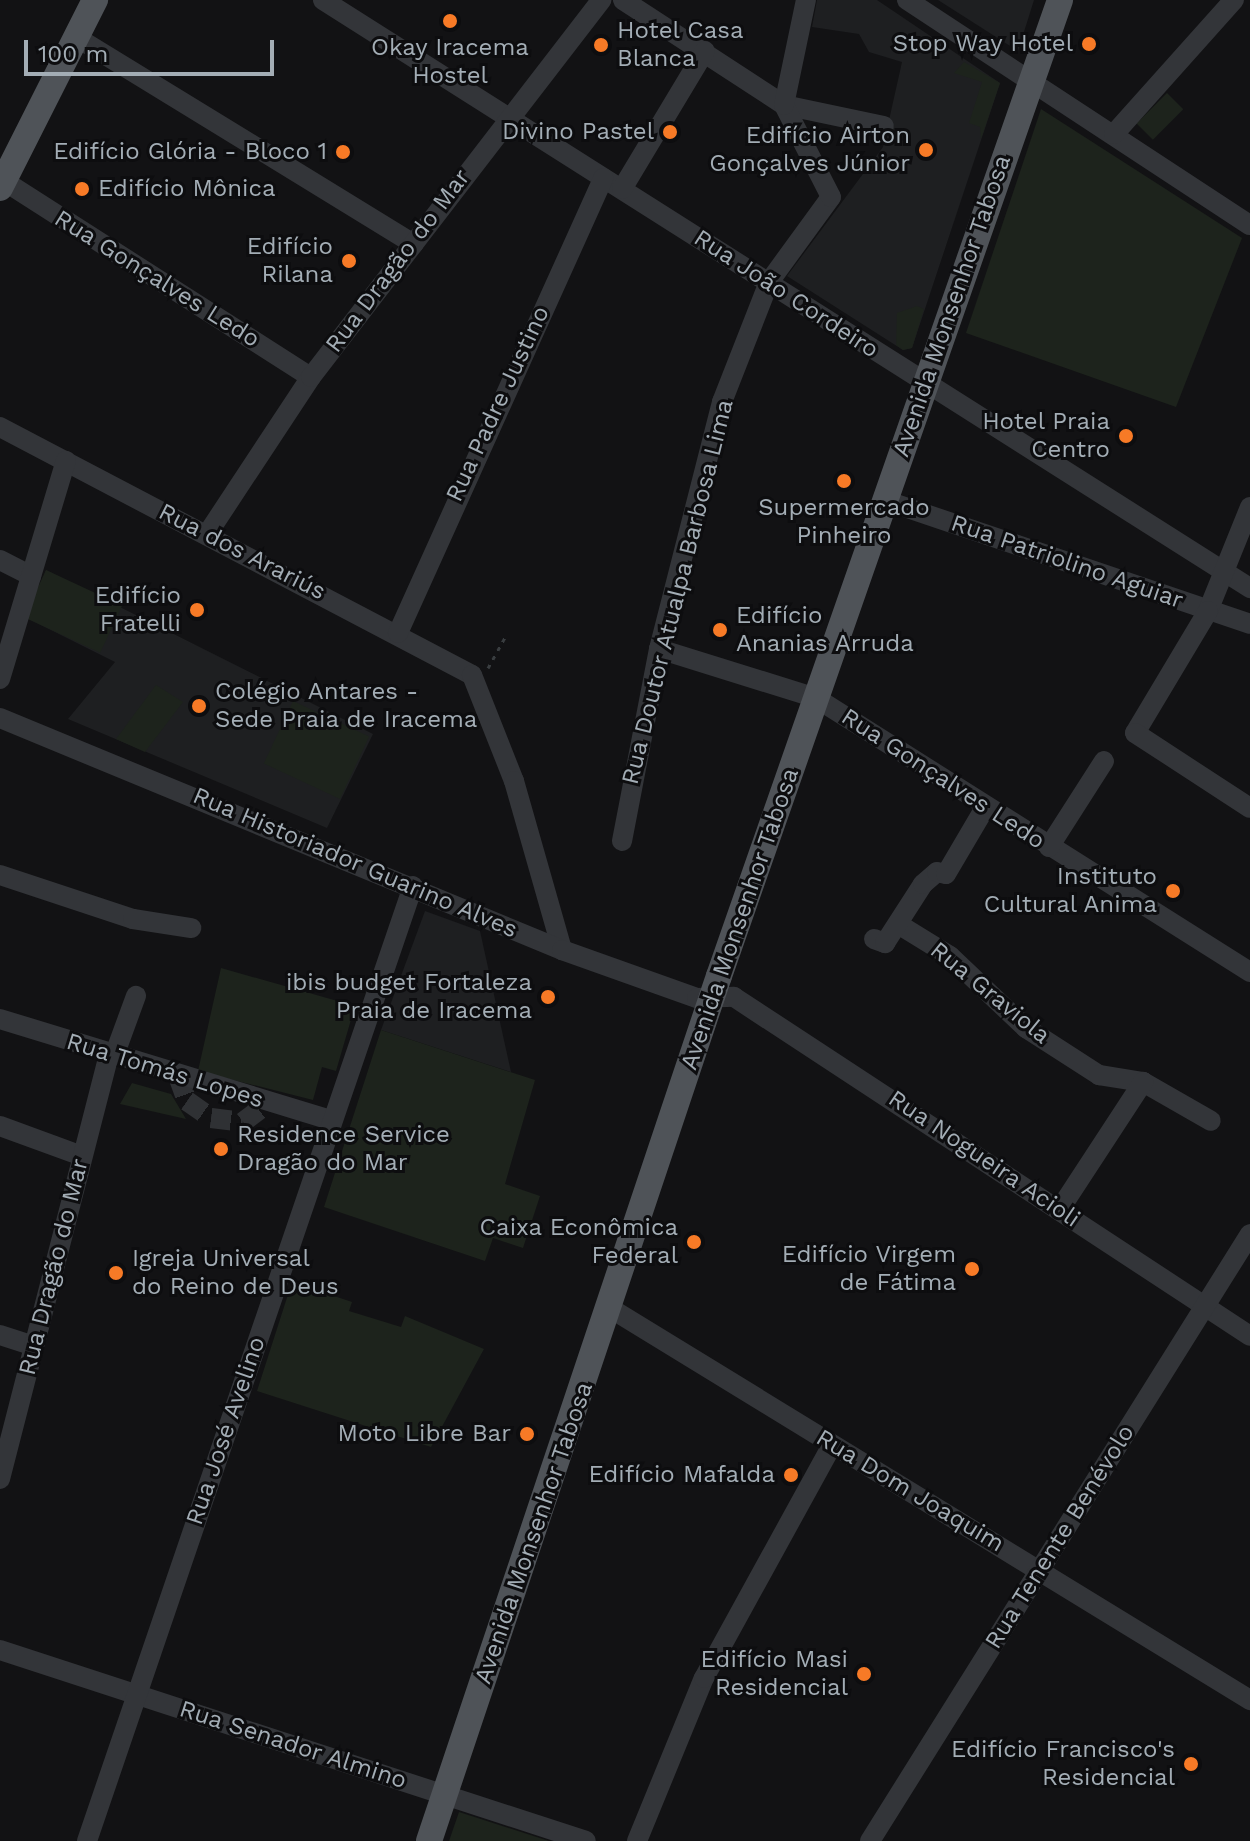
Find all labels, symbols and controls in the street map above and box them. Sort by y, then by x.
marker: Okay Iracema Hostel [441,12,459,30]
place label: Hotel Casa Blanca [617,17,744,73]
scale bar [28,24,278,74]
place label: Stop Way Hotel [892,30,1073,58]
place label: Okay Iracema Hostel [371,34,529,90]
marker: Stop Way Hotel [1080,35,1098,53]
marker: Hotel Casa Blanca [592,36,610,54]
text: 100 m [38,40,108,68]
place label: Divino Pastel [502,118,654,146]
place label: Edifício Airton Gonçalves Júnior [709,122,910,178]
marker: Divino Pastel [661,123,679,141]
place label: Edifício Glória - Bloco 1 [52,138,327,166]
marker: Edifício Airton Gonçalves Júnior [917,141,935,159]
marker: Edifício Glória - Bloco 1 [334,143,352,161]
street label: Avenida Monsenhor Tabosa [886,151,1018,461]
street label: Rua Dragão do Mar [319,163,477,359]
place label: Edifício Mônica [98,175,275,203]
marker: Edifício Mônica [73,180,91,198]
street label: Rua Gonçalves Ledo [49,204,265,354]
street label: Rua João Cordeiro [688,223,884,365]
place label: Edifício Rilana [247,233,333,289]
marker: Edifício Rilana [340,252,358,270]
street label: Rua Padre Justino [440,301,556,507]
street label: Rua Doutor Atualpa Barbosa Lima [616,395,740,789]
place label: Hotel Praia Centro [981,408,1110,464]
marker: Hotel Praia Centro [1117,427,1135,445]
marker: Supermercado Pinheiro [835,472,853,490]
place label: Supermercado Pinheiro [758,494,930,550]
street label: Rua dos Arariús [153,497,331,607]
street label: Rua Patriolino Aguiar [946,509,1188,615]
place label: Edifício Fratelli [95,582,181,638]
marker: Edifício Fratelli [188,601,206,619]
place label: Edifício Ananias Arruda [736,602,915,658]
marker: Edifício Ananias Arruda [711,621,729,639]
place label: Colégio Antares - Sede Praia de Iracema [215,678,478,734]
marker: Colégio Antares - Sede Praia de Iracema [190,697,208,715]
street label: Rua Gonçalves Ledo [836,702,1050,856]
street label: Avenida Monsenhor Tabosa [674,764,806,1074]
street label: Rua Historiador Guarino Alves [188,781,522,945]
place label: Instituto Cultural Anima [982,863,1157,919]
marker: Instituto Cultural Anima [1164,882,1182,900]
street label: Rua Graviola [924,936,1056,1050]
place label: ibis budget Fortaleza Praia de Iracema [286,969,532,1025]
marker: ibis budget Fortaleza Praia de Iracema [539,988,557,1006]
street label: Rua Tomás Lopes [62,1027,268,1115]
street label: Rua Nogueira Acioli [882,1084,1086,1234]
place label: Residence Service Dragão do Mar [237,1121,450,1177]
marker: Residence Service Dragão do Mar [212,1140,230,1158]
street label: Rua Dragão do Mar [13,1155,95,1379]
place label: Caixa Econômica Federal [479,1214,678,1270]
marker: Caixa Econômica Federal [685,1233,703,1251]
place label: Edifício Virgem de Fátima [781,1241,956,1297]
place label: Igreja Universal do Reino de Deus [132,1245,339,1301]
marker: Edifício Virgem de Fátima [963,1260,981,1278]
marker: Igreja Universal do Reino de Deus [107,1264,125,1282]
street label: Rua José Avelino [180,1332,272,1530]
street label: Avenida Monsenhor Tabosa [468,1378,600,1688]
street label: Rua Tenente Benévolo [979,1419,1141,1655]
place label: Moto Libre Bar [338,1420,511,1448]
street label: Rua Dom Joaquim [810,1423,1010,1559]
marker: Moto Libre Bar [518,1425,536,1443]
place label: Edifício Mafalda [588,1461,775,1489]
marker: Edifício Mafalda [782,1466,800,1484]
place label: Edifício Masi Residencial [701,1646,848,1702]
marker: Edifício Masi Residencial [855,1665,873,1683]
street label: Rua Senador Almino [175,1694,411,1796]
place label: Edifício Francisco's Residencial [951,1736,1175,1792]
marker: Edifício Francisco's Residencial [1182,1755,1200,1773]

